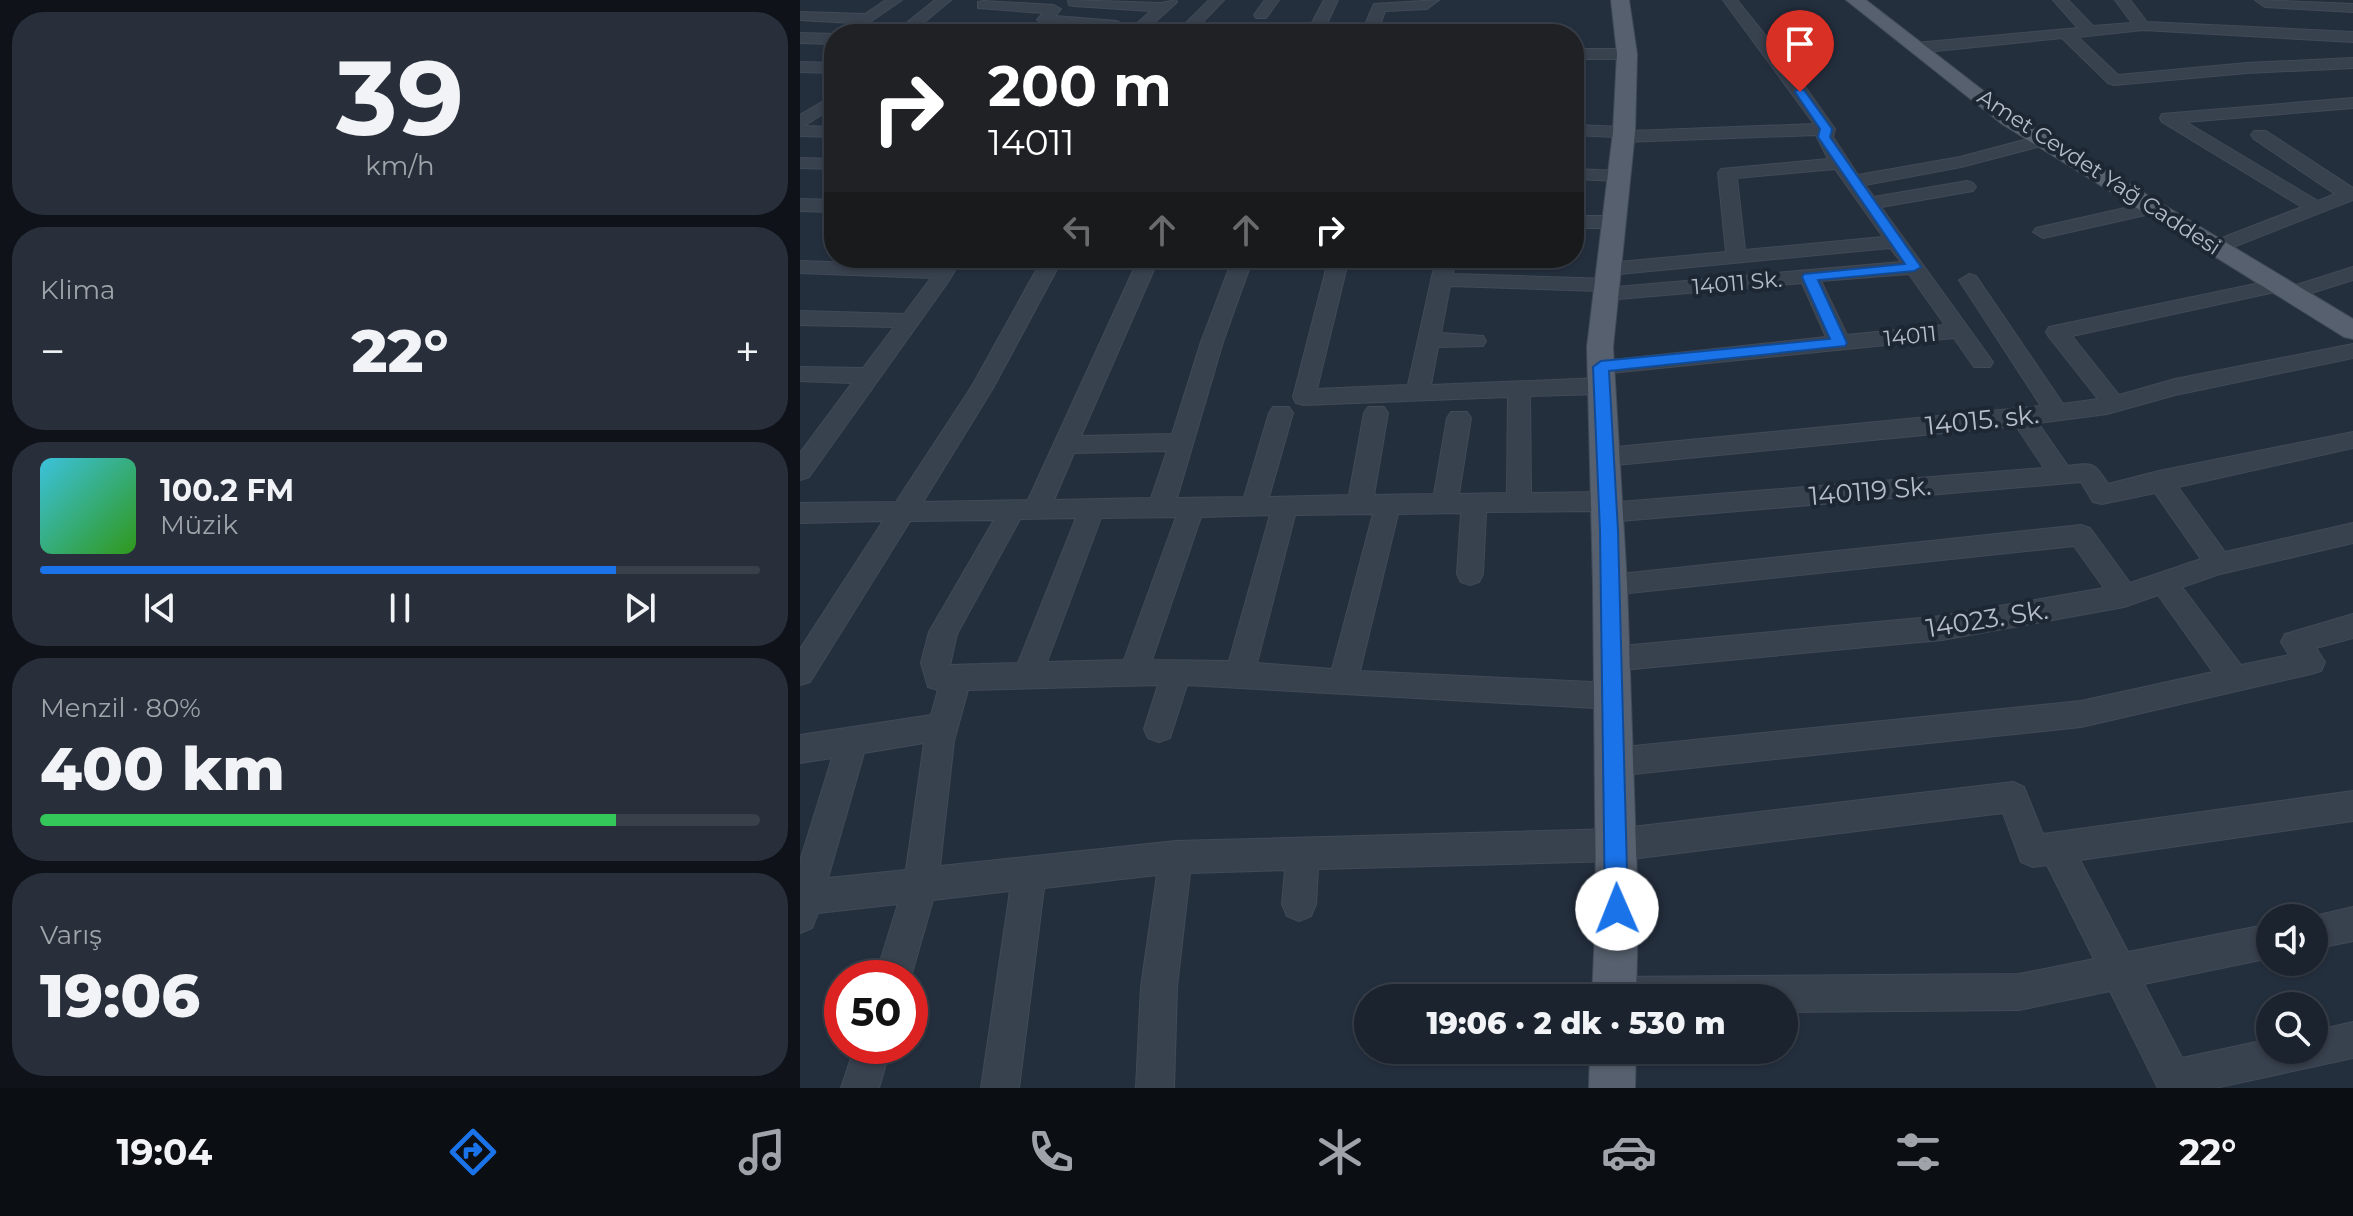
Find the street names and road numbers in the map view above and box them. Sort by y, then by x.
street label: Amet Cevdet Yağ Caddesi [1972,83,2226,261]
street label: 14011 Sk. [1691,266,1783,300]
street label: 14011 [1882,320,1938,352]
street label: 14015. sk. [1924,398,2040,442]
street label: 140119 Sk. [1808,470,1932,512]
street label: 14023. Sk. [1924,594,2050,644]

